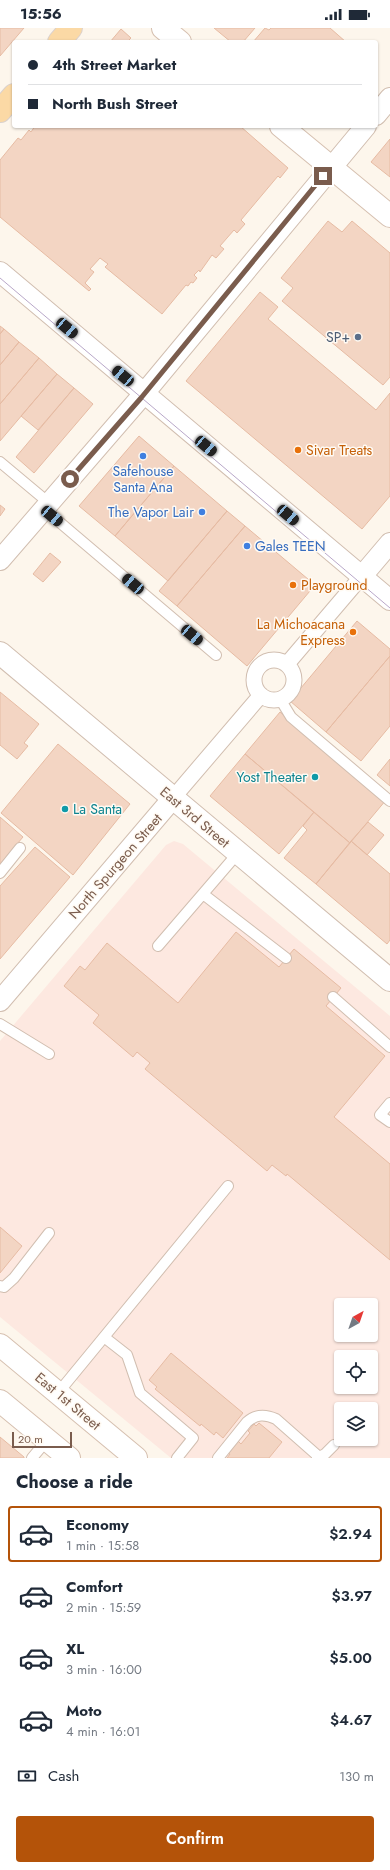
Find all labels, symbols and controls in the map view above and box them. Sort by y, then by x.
text: 15:56 [20,3,62,25]
text: 4th Street Market [52,54,176,76]
text: North Bush Street [52,93,177,115]
route end [314,167,332,185]
car [54,316,80,340]
place label: SP+ [326,327,350,347]
marker: SP+ [353,332,363,342]
car [110,364,136,388]
car [193,434,219,458]
place label: Sivar Treats [306,440,372,460]
marker: Sivar Treats [293,445,303,455]
marker: Safehouse Santa Ana [138,451,148,461]
place label: Safehouse Santa Ana [113,461,173,497]
route start [61,470,79,488]
place label: The Vapor Lair [108,502,194,522]
car [275,503,301,527]
car [39,504,65,528]
marker: The Vapor Lair [197,507,207,517]
place label: Gales TEEN [255,536,326,556]
marker: Gales TEEN [242,541,252,551]
car [120,572,146,596]
place label: Playground [301,575,367,595]
marker: Playground [288,580,298,590]
place label: La Michoacana Express [257,614,345,650]
car [179,623,205,647]
marker: La Michoacana Express [348,627,358,637]
place label: Yost Theater [237,767,307,787]
marker: Yost Theater [310,772,320,782]
street label: East 3rd Street [156,782,235,853]
place label: La Santa [73,799,122,819]
marker: La Santa [60,804,70,814]
street label: North Spurgeon Street [64,809,167,923]
north arrow [334,1298,378,1342]
map controls [334,1298,378,1446]
button: locate [334,1350,378,1394]
street label: East 1st Street [31,1367,106,1435]
button: layers [334,1402,378,1446]
scale bar [12,1430,72,1449]
text: 20 m [18,1431,43,1447]
text: Choose a ride [16,1469,133,1495]
text: Economy [66,1514,129,1536]
icon: car [18,1516,54,1552]
text: $2.94 [329,1523,372,1545]
text: 1 min · 15:58 [66,1536,139,1555]
text: Comfort [66,1576,123,1598]
icon: car [18,1578,54,1614]
text: $3.97 [332,1585,372,1607]
text: 2 min · 15:59 [66,1598,141,1617]
text: XL [66,1638,84,1660]
icon: car [18,1640,54,1676]
text: $5.00 [330,1647,372,1669]
text: 3 min · 16:00 [66,1660,142,1679]
text: Moto [66,1700,102,1722]
icon: car [18,1702,54,1738]
text: $4.67 [330,1709,372,1731]
text: 4 min · 16:01 [66,1722,140,1741]
icon: cash [16,1765,38,1787]
text: Cash [48,1765,79,1787]
text: 130 m [339,1767,374,1786]
button: Confirm [16,1816,374,1862]

